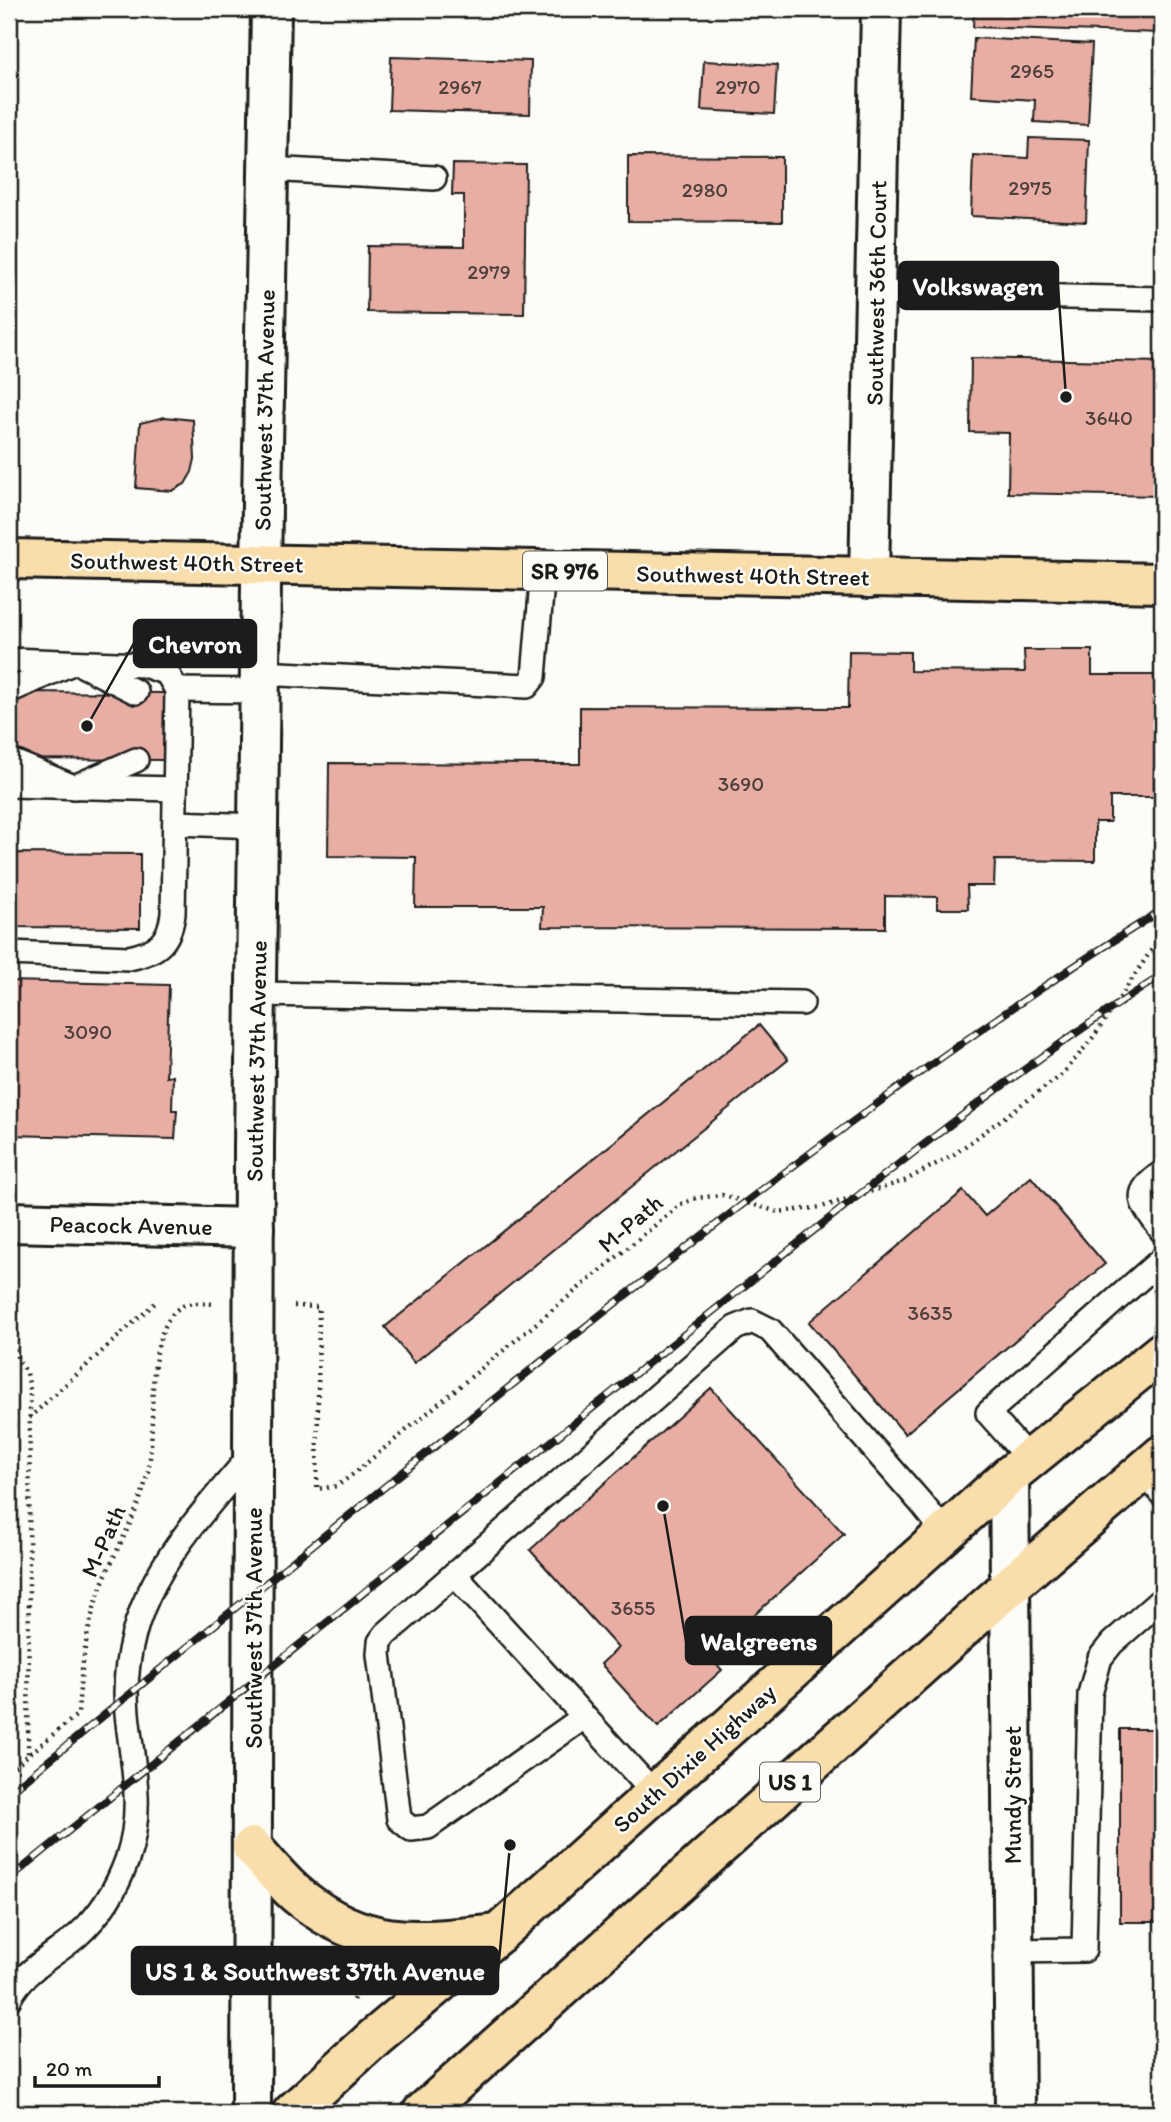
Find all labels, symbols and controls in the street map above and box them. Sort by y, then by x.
house number: 2965 [1010,58,1054,83]
house number: 2967 [438,74,482,99]
house number: 2970 [715,74,761,99]
house number: 2975 [1008,175,1052,200]
house number: 2980 [682,177,728,202]
street label: Southwest 36th Court [860,180,892,406]
house number: 2979 [467,259,511,284]
callout: Volkswagen [899,262,1058,309]
text: Volkswagen [913,270,1044,302]
street label: Southwest 37th Avenue [247,289,281,531]
house number: 3640 [1085,405,1133,430]
street label: Southwest 40th Street [70,545,304,579]
road number: SR 976 [523,552,607,590]
street label: Southwest 40th Street [636,558,870,592]
callout: Chevron [134,620,256,667]
text: Chevron [148,628,242,660]
house number: 3690 [718,771,764,796]
street label: Southwest 37th Avenue [239,940,273,1182]
house number: 3090 [64,1019,112,1044]
street label: M-Path [592,1188,668,1258]
street label: Peacock Avenue [49,1209,213,1241]
house number: 3635 [907,1300,953,1325]
street label: M-Path [74,1500,132,1582]
street label: Southwest 37th Avenue [239,1507,268,1749]
house number: 3655 [611,1595,655,1620]
callout: Walgreens [686,1617,831,1664]
text: Walgreens [701,1625,817,1657]
street label: South Dixie Highway [607,1677,781,1839]
street label: Mundy Street [998,1726,1027,1864]
road number: US 1 [760,1763,820,1802]
callout: US 1 & Southwest 37th Avenue [132,1947,498,1994]
text: US 1 & Southwest 37th Avenue [145,1955,485,1987]
scale bar [35,2045,159,2089]
text: 20 m [46,2056,93,2081]

